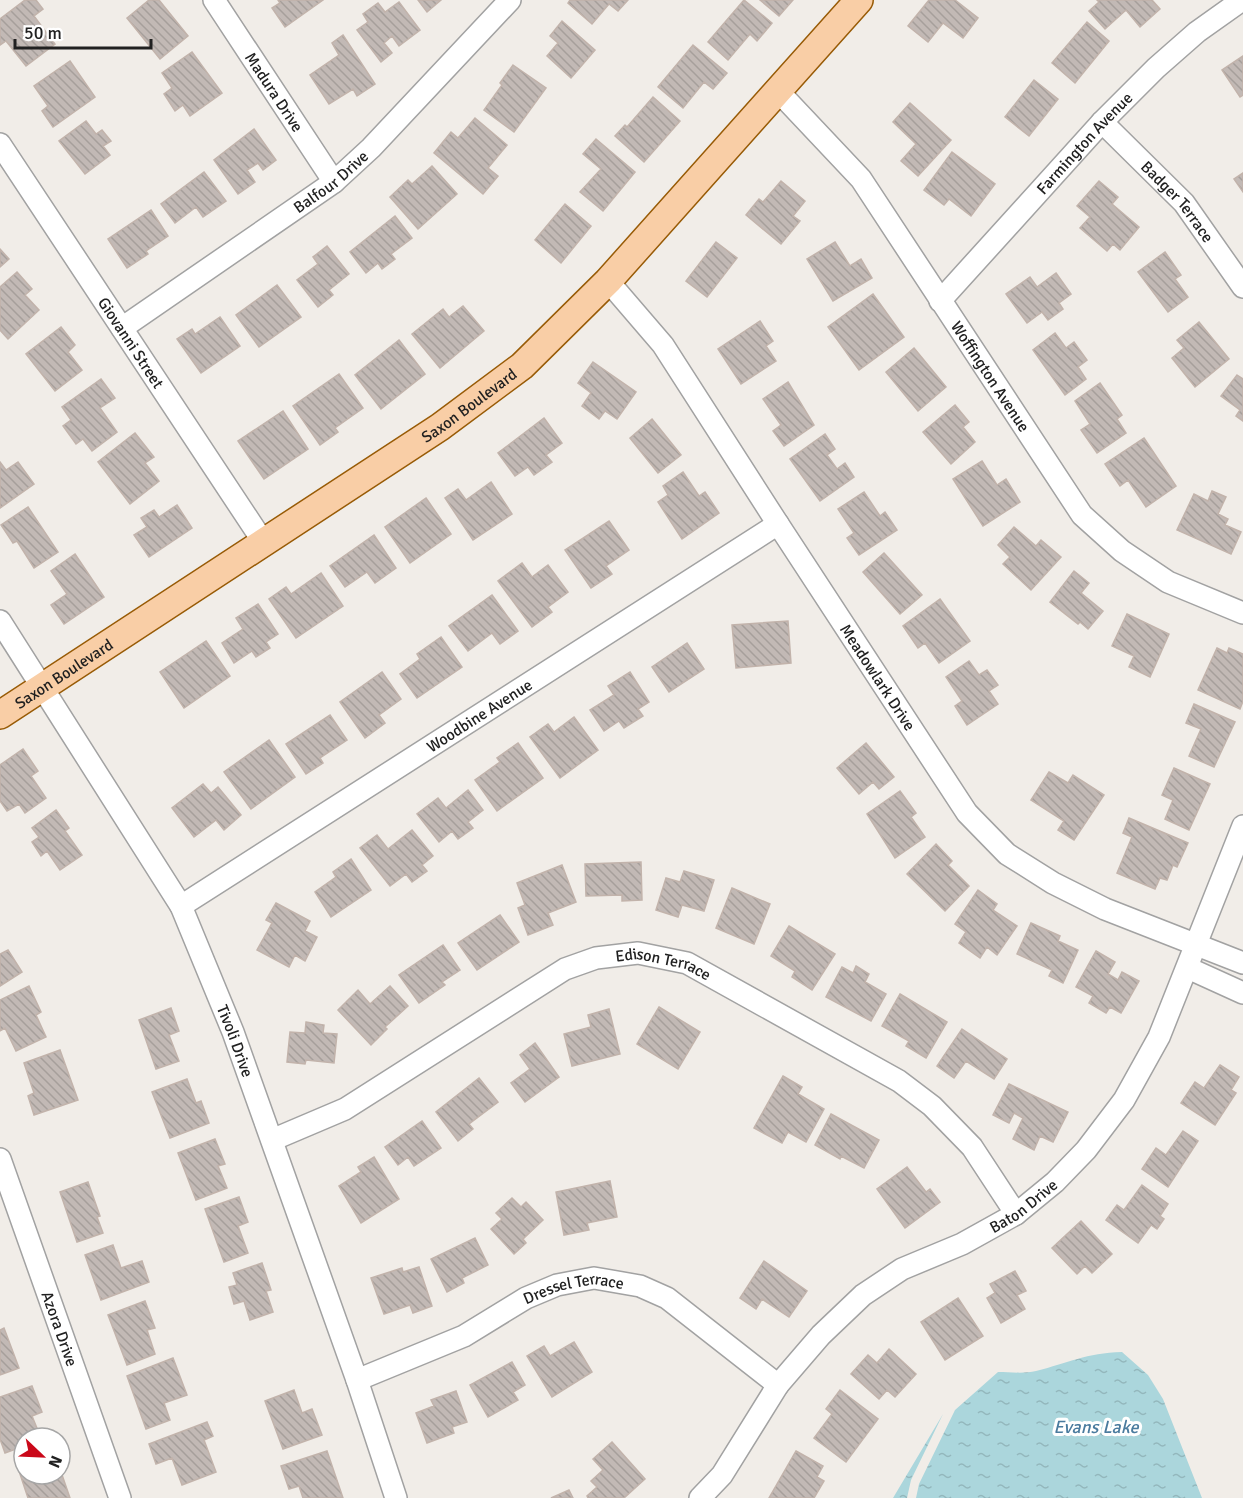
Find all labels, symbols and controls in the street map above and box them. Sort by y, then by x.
scale bar [15,12,152,50]
text: 50 m [24,22,62,44]
street label: Madura Drive [240,49,307,136]
street label: Farmington Avenue [1033,88,1137,199]
street label: Balfour Drive [290,147,373,218]
street label: Badger Terrace [1136,157,1218,247]
street label: Giovanni Street [93,294,168,393]
street label: Woffington Avenue [946,317,1034,436]
street label: Saxon Boulevard [418,364,521,447]
street label: Meadowlark Drive [835,620,919,735]
street label: Saxon Boulevard [11,635,117,714]
street label: Woodbine Avenue [423,675,536,757]
street label: Edison Terrace [614,944,714,985]
street label: Tivoli Drive [212,1002,257,1080]
street label: Baton Drive [986,1175,1062,1238]
street label: Dressel Terrace [520,1269,625,1309]
street label: Azora Drive [37,1289,82,1369]
water label: Evans Lake [1054,1416,1139,1438]
north arrow [12,1426,72,1486]
text: N [44,1452,66,1471]

